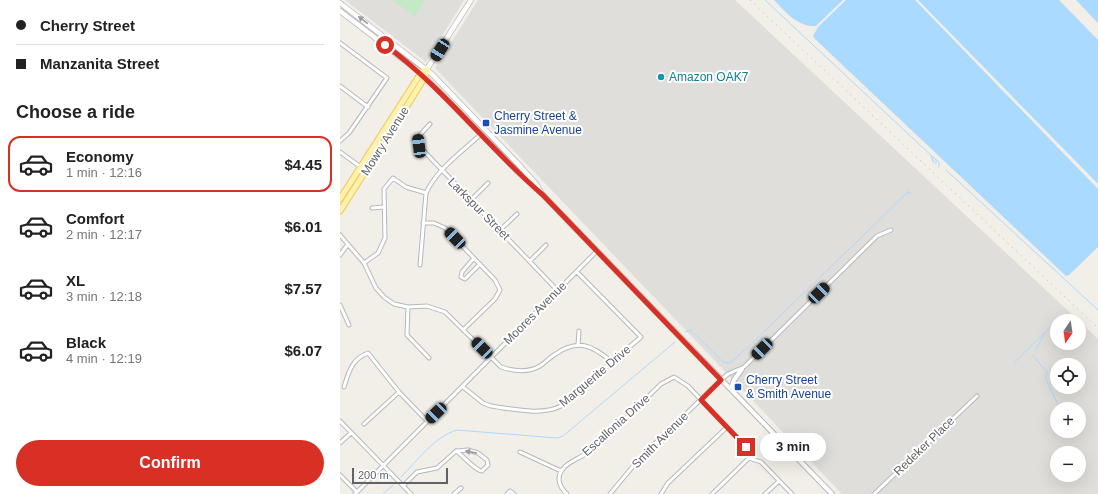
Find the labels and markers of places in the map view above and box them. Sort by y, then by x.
place label: Amazon OAK7 [669,70,749,84]
marker: Amazon OAK7 [656,72,666,82]
place label: Cherry Street & Jasmine Avenue [494,109,582,137]
marker: Cherry Street & Jasmine Avenue [481,118,491,128]
place label: Cherry Street & Smith Avenue [746,373,831,401]
marker: Cherry Street & Smith Avenue [733,382,743,392]

